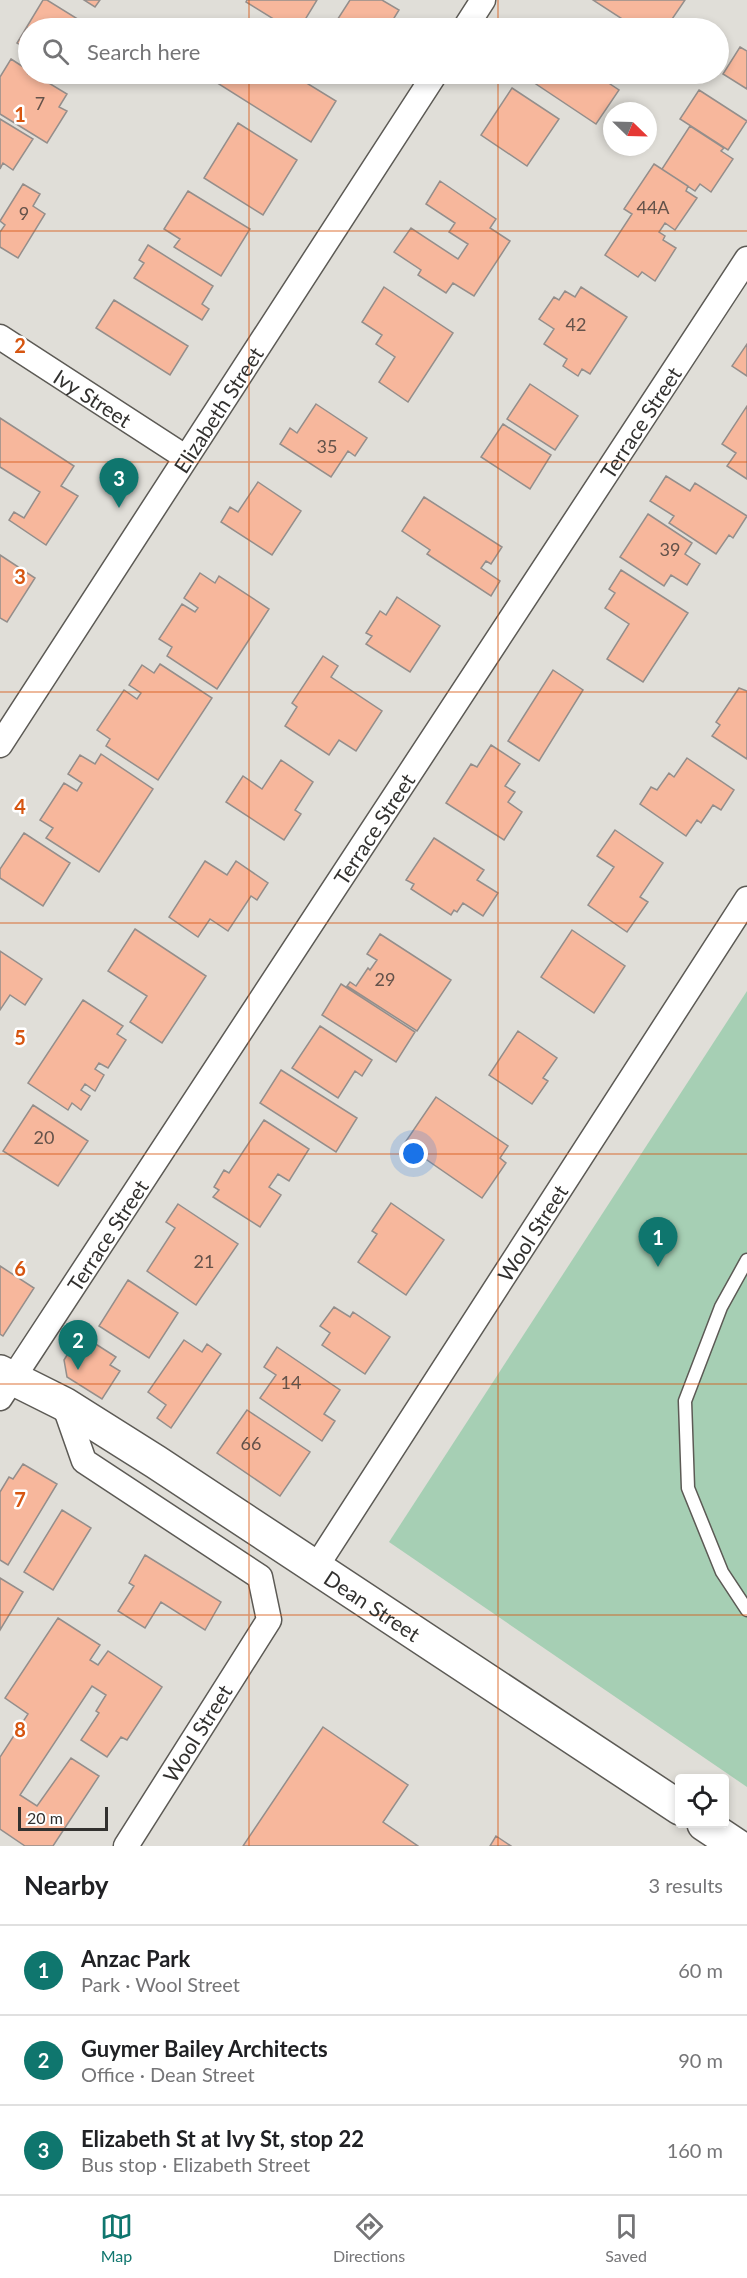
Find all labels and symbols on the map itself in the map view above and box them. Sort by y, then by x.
house number: 7 [35,92,45,114]
text: 1 [14,102,26,126]
north arrow [603,102,657,156]
house number: 44A [636,196,670,218]
house number: 9 [19,202,29,224]
house number: 42 [566,313,586,335]
text: 2 [14,333,26,357]
street label: Elizabeth Street [168,341,268,477]
street label: Terrace Street [594,361,686,483]
street label: Ivy Street [50,363,137,432]
house number: 35 [317,435,337,457]
pin: 3 [100,458,138,508]
house number: 39 [660,538,680,560]
text: 3 [14,564,26,588]
street label: Terrace Street [328,768,419,889]
text: 4 [14,794,26,818]
house number: 29 [375,968,395,990]
text: 5 [14,1025,26,1049]
house number: 20 [34,1126,54,1148]
your location [399,1139,428,1168]
street label: Terrace Street [61,1174,153,1295]
street label: Wool Street [491,1179,572,1286]
pin: 1 [638,1218,678,1267]
house number: 21 [194,1250,214,1272]
text: 6 [14,1256,26,1280]
pin: 2 [58,1320,98,1370]
house number: 14 [281,1371,301,1393]
house number: 66 [241,1432,261,1454]
text: 7 [14,1487,26,1511]
street label: Dean Street [320,1564,426,1646]
street label: Wool Street [157,1679,237,1786]
text: 8 [14,1717,26,1741]
scale bar [18,1804,108,1832]

